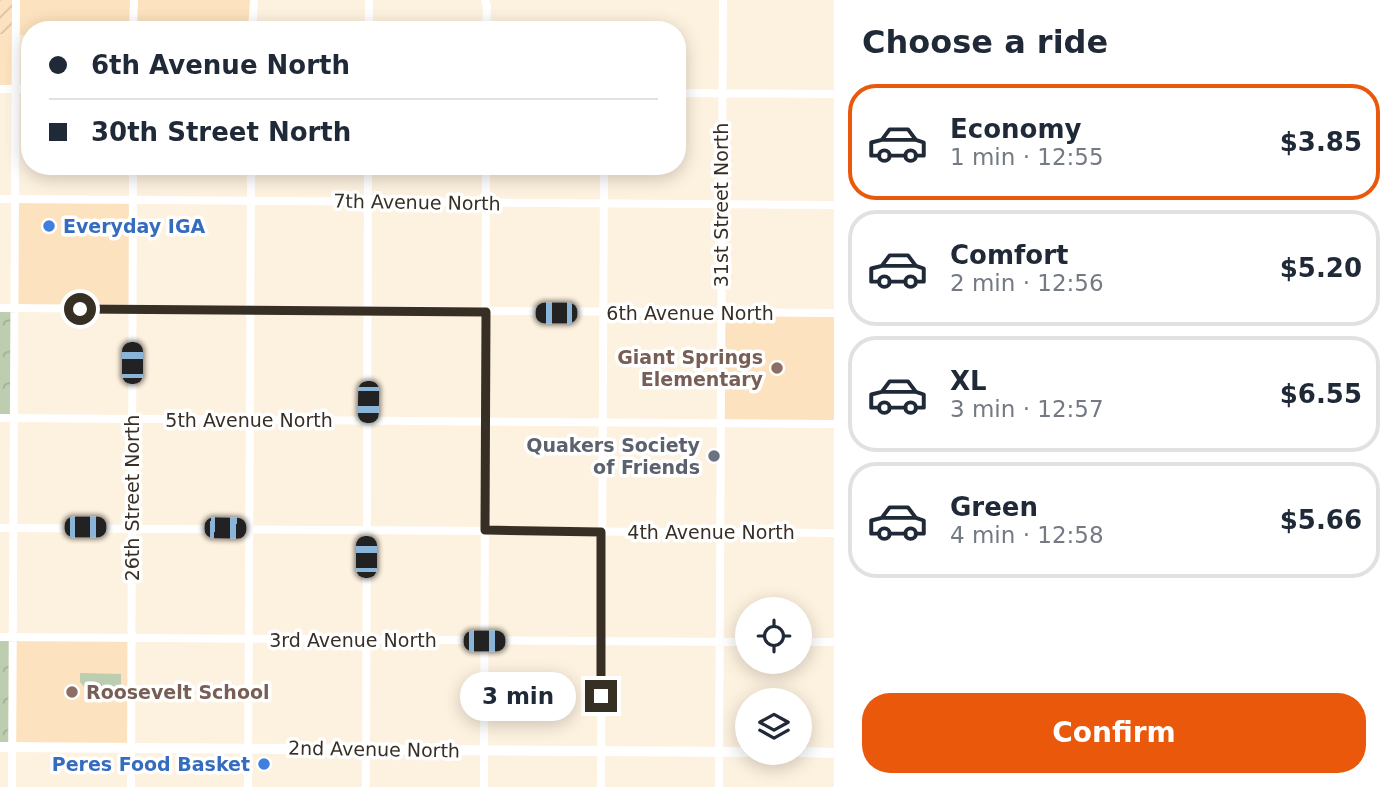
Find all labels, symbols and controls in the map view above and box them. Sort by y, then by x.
text: Choose a ride [862,23,1108,61]
text: 6th Avenue North [91,50,350,80]
icon: car [866,111,929,174]
text: Economy [950,114,1081,144]
text: 30th Street North [91,117,351,147]
street label: 31st Street North [710,123,732,287]
text: $3.85 [1280,127,1362,157]
text: 1 min · 12:55 [950,144,1104,170]
street label: 7th Avenue North [333,190,501,214]
place label: Everyday IGA [63,215,206,237]
marker: Everyday IGA [41,218,57,234]
icon: car [866,237,929,300]
text: Comfort [950,240,1068,270]
text: $5.20 [1280,253,1362,283]
text: 2 min · 12:56 [950,270,1104,296]
route start [64,293,96,325]
street label: 6th Avenue North [606,302,774,324]
car [536,303,578,324]
car [122,342,143,384]
place label: Giant Springs Elementary [617,346,764,390]
marker: Giant Springs Elementary [769,360,785,376]
icon: car [866,363,929,426]
text: XL [950,366,987,396]
text: $6.55 [1280,379,1362,409]
car [358,381,379,423]
text: 3 min · 12:57 [950,396,1104,422]
street label: 5th Avenue North [165,409,333,431]
street label: 26th Street North [121,415,143,581]
place label: Quakers Society of Friends [526,434,701,478]
marker: Quakers Society of Friends [706,448,722,464]
icon: car [866,489,929,552]
text: Green [950,492,1038,522]
text: $5.66 [1280,505,1362,535]
car [65,517,107,538]
car [204,517,247,539]
street label: 4th Avenue North [627,521,795,543]
text: 4 min · 12:58 [950,522,1104,548]
car [356,536,377,578]
map controls [735,597,812,765]
button: locate [735,597,812,674]
street label: 3rd Avenue North [269,629,437,651]
car [464,631,506,652]
callout: 3 min [461,672,576,720]
route end [585,680,617,712]
place label: Roosevelt School [86,681,270,703]
text: 3 min [482,683,554,709]
marker: Roosevelt School [64,684,80,700]
button: layers [735,688,812,765]
button: Confirm [862,693,1366,773]
street label: 2nd Avenue North [288,737,460,761]
place label: Peres Food Basket [52,753,250,775]
marker: Peres Food Basket [256,756,272,772]

